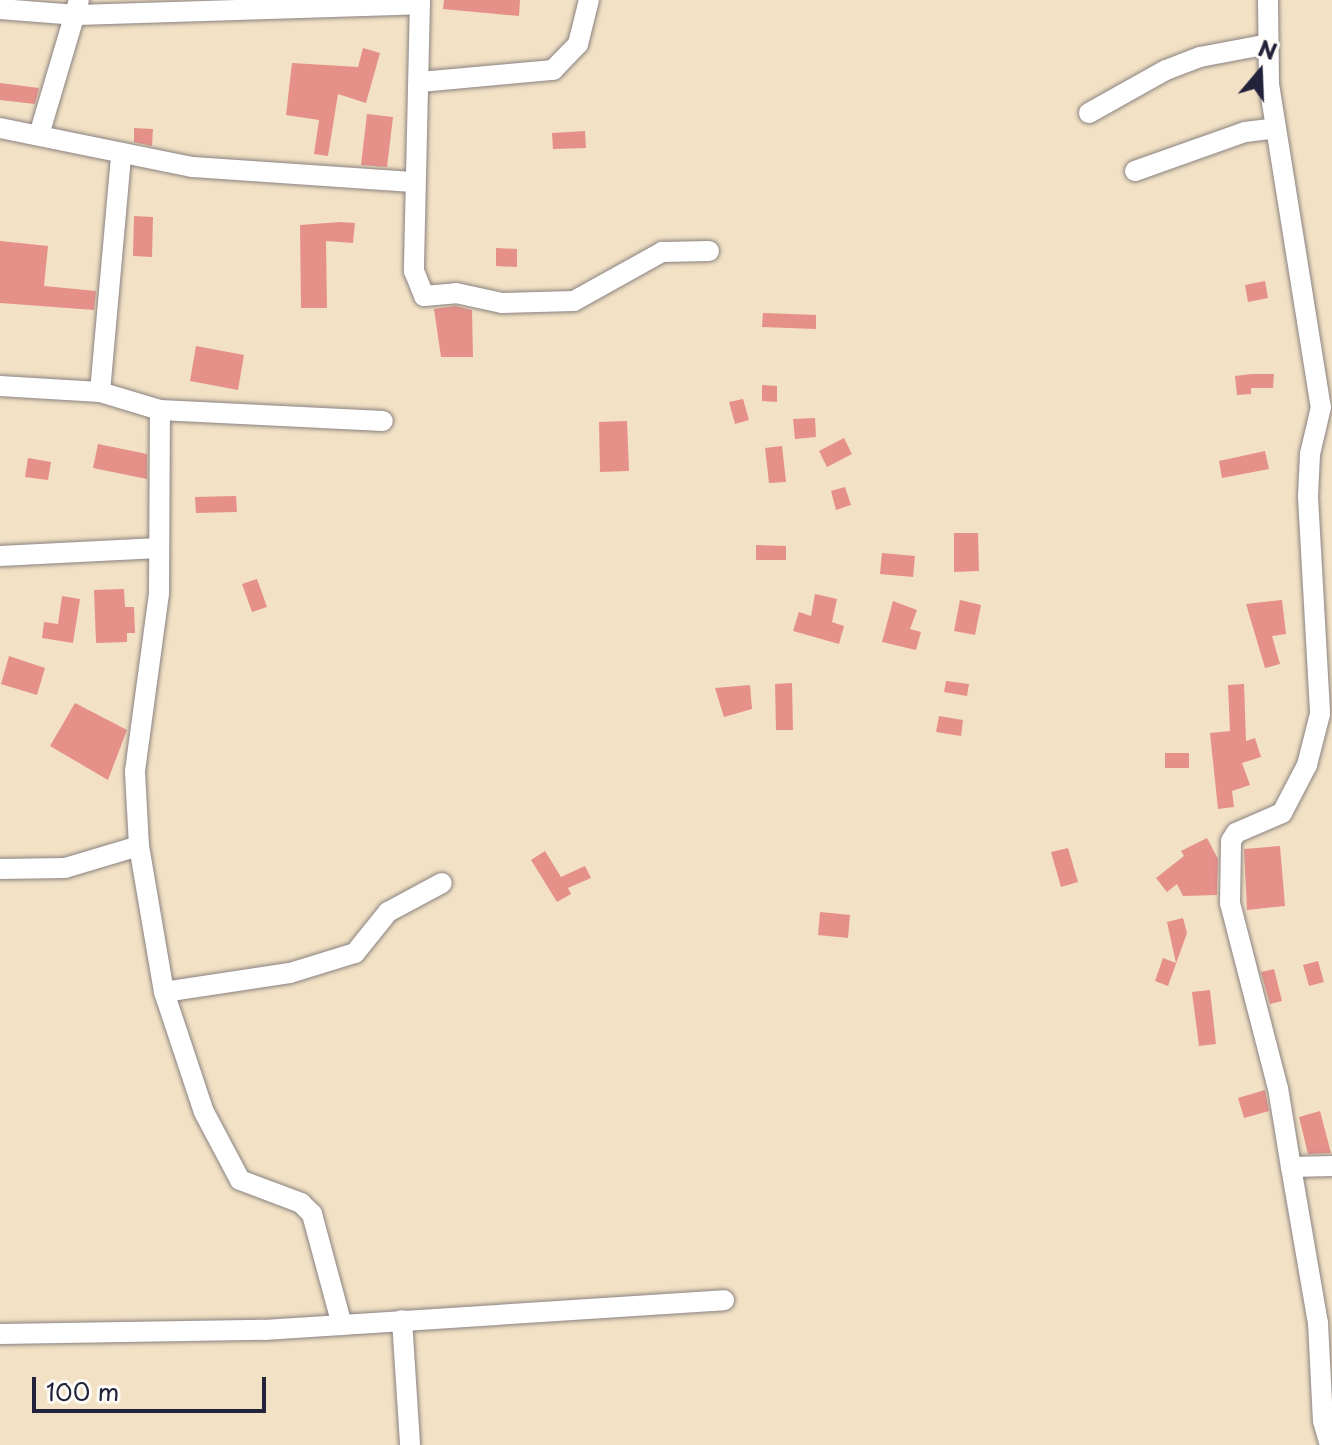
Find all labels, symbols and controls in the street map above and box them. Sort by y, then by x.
text: N [1254,30,1282,67]
north arrow [1220,32,1300,112]
scale bar [36,1361,270,1411]
text: 100 m [46,1373,119,1409]

